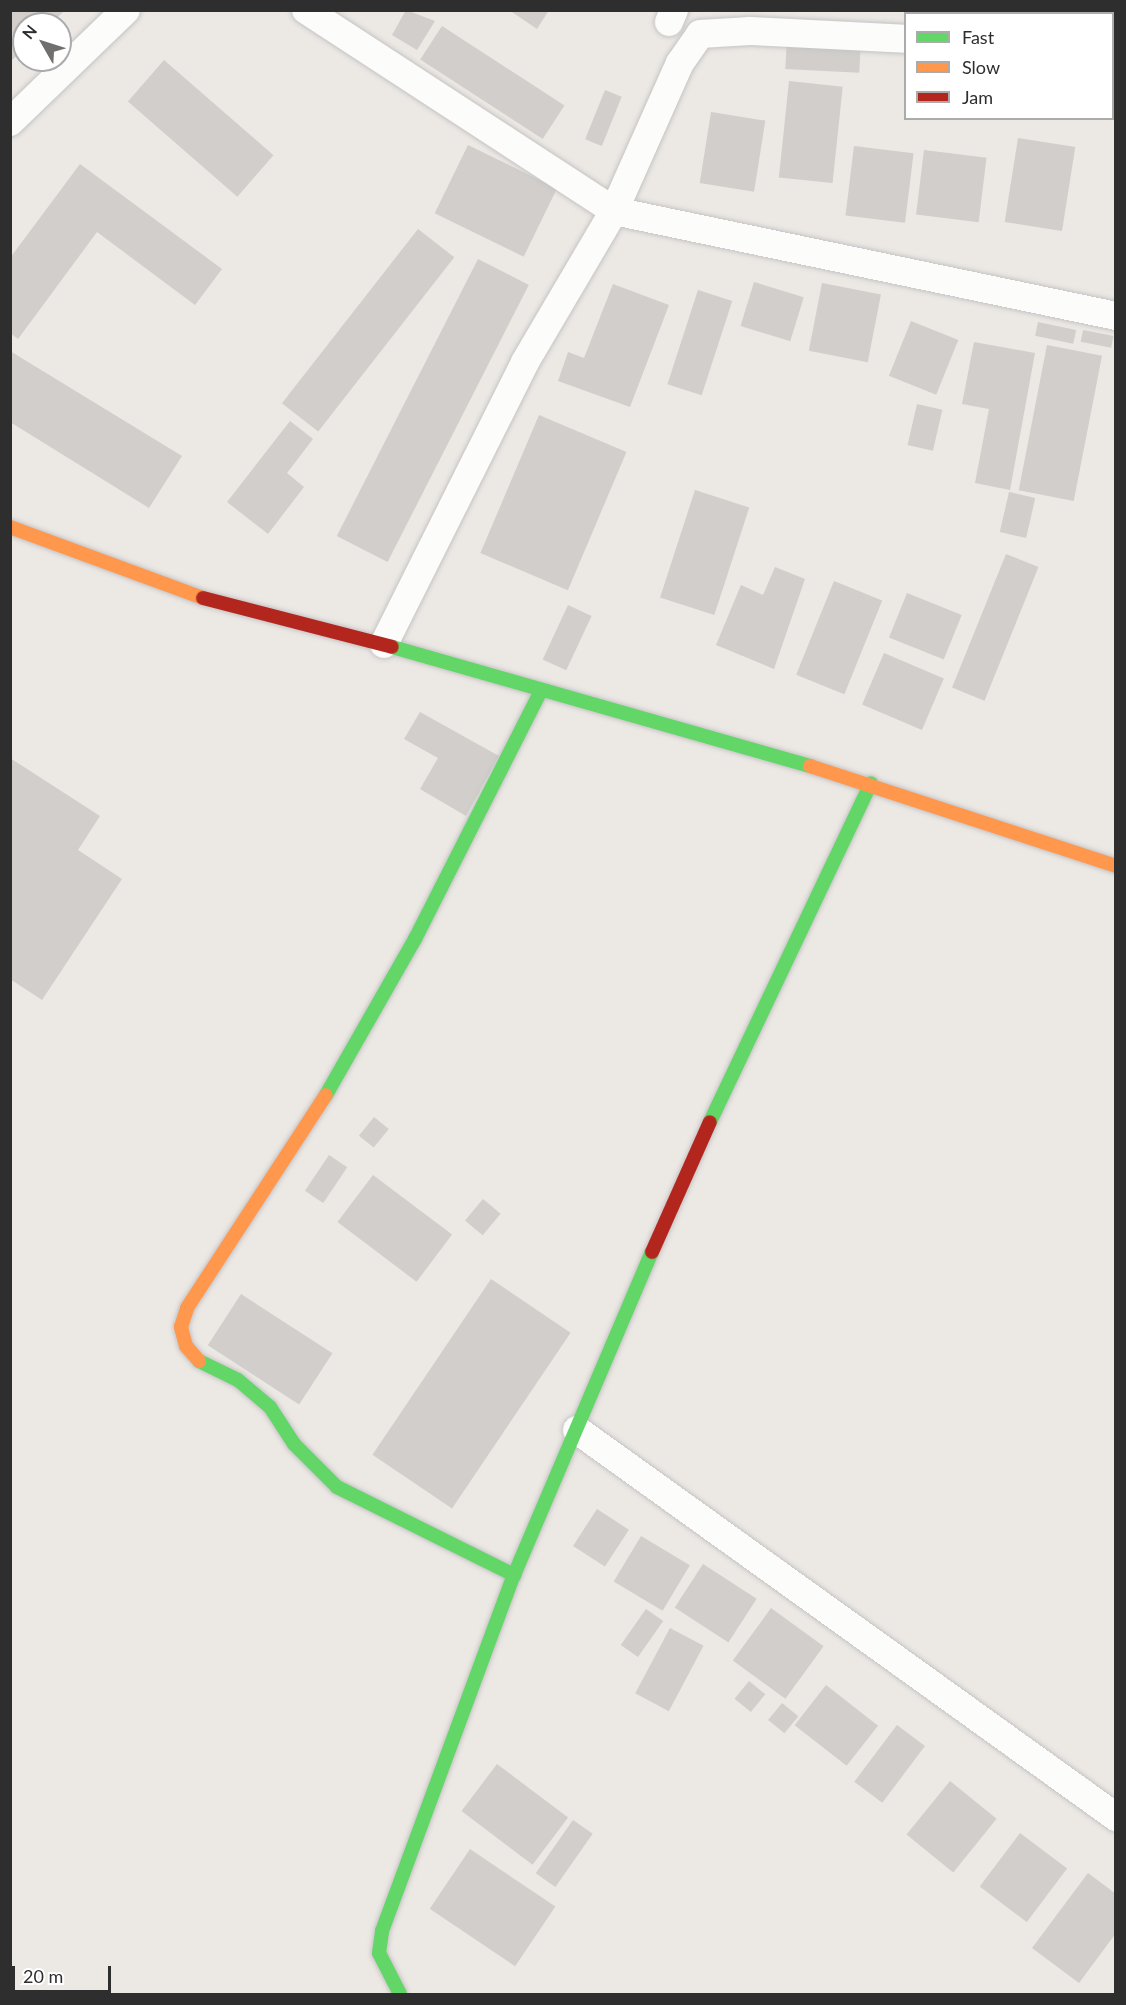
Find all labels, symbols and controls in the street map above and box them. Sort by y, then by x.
north arrow [12,12,72,72]
legend [904,12,1114,120]
text: N [18,21,40,42]
text: Fast [962,26,994,48]
text: Slow [962,56,1000,78]
text: Jam [962,86,993,108]
scale bar [15,1954,114,1992]
text: 20 m [23,1965,63,1987]

